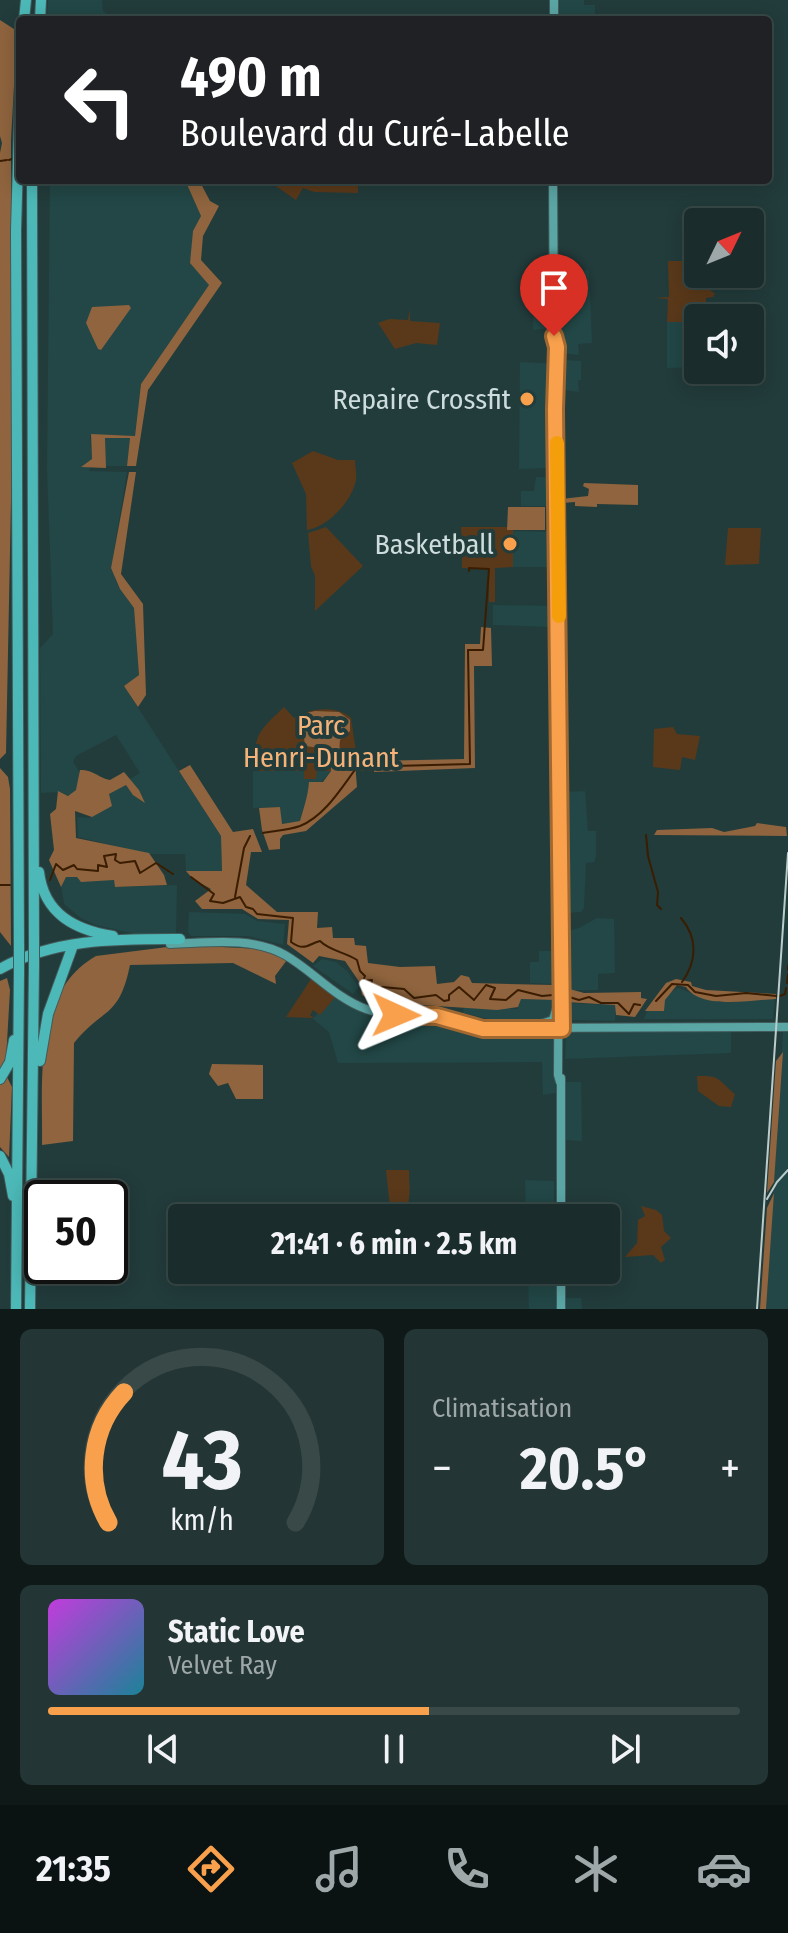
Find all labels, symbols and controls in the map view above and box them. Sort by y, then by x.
text: 490 m [180,44,322,111]
icon: left [48,48,152,152]
text: Boulevard du Curé-Labelle [180,112,569,156]
north arrow [684,208,764,288]
map controls [684,208,764,384]
pin [520,254,588,336]
icon: arrive [532,266,576,310]
button: sound [684,304,764,384]
place label: Repaire Crossfit [333,383,512,416]
marker: Repaire Crossfit [518,390,536,408]
place label: Basketball [375,528,494,561]
marker: Basketball [501,535,519,553]
park label: Parc Henri-Dunant [243,709,400,774]
position arrow [354,973,438,1057]
speed limit sign: 50 [24,1180,128,1284]
text: 21:41 · 6 min · 2.5 km [271,1226,517,1262]
text: Climatisation [432,1393,572,1424]
text: 43 [161,1411,243,1511]
text: 20.5° [520,1433,652,1505]
text: − [432,1442,452,1495]
text: + [720,1442,740,1495]
text: km/h [170,1503,234,1538]
text: Static Love [168,1614,305,1650]
text: Velvet Ray [168,1650,277,1681]
icon: previous [141,1727,185,1771]
icon: pause [372,1727,416,1771]
icon: next [603,1727,647,1771]
icon: directions [183,1841,239,1897]
icon: music [311,1841,367,1897]
icon: phone [439,1841,495,1897]
icon: climate [568,1841,624,1897]
icon: car [696,1841,752,1897]
text: 21:35 [36,1847,111,1891]

